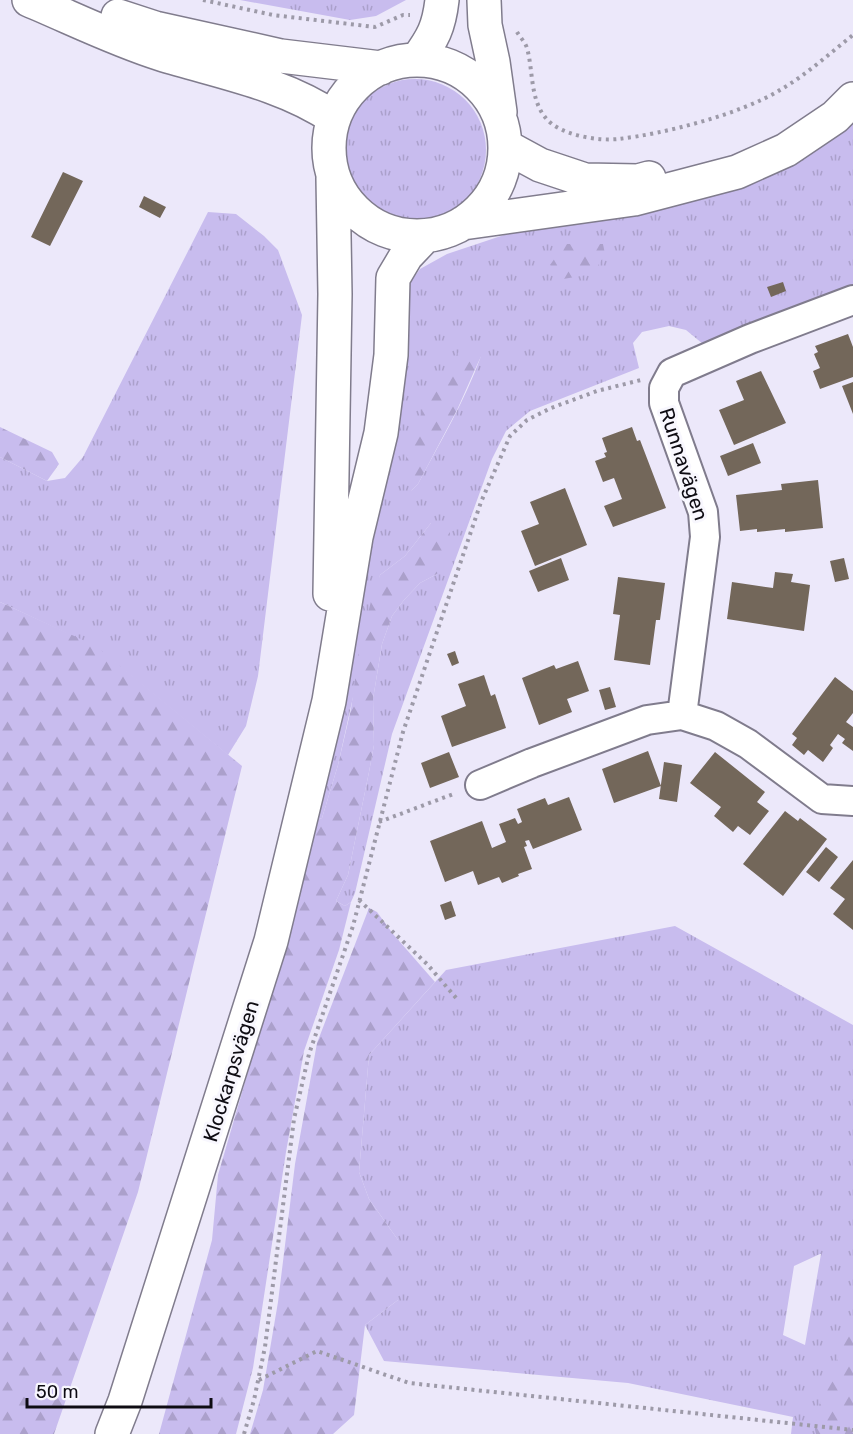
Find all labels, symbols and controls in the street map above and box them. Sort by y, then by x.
street label: Runnavägen [654,405,714,523]
street label: Klockarpsvägen [198,997,264,1145]
scale bar [27,1371,212,1409]
text: 50 m [36,1381,79,1403]

